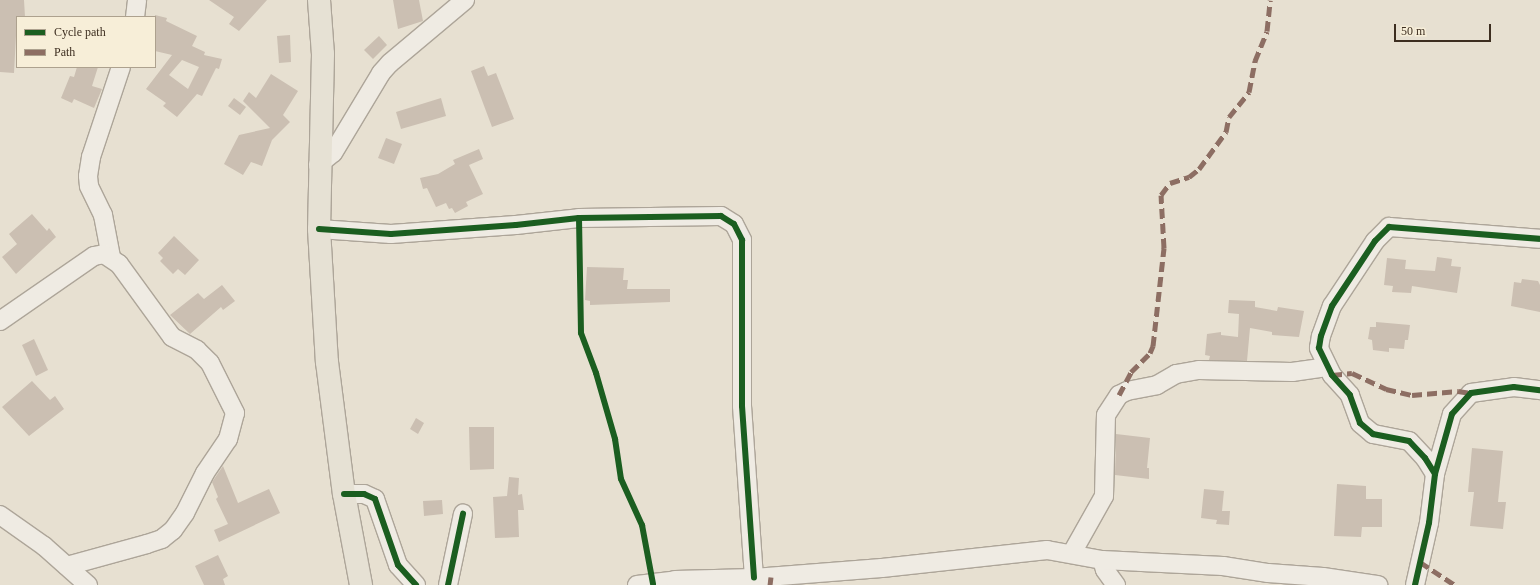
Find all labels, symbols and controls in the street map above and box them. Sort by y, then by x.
legend [16,16,156,68]
scale bar [1396,16,1493,42]
text: 50 m [1401,24,1425,38]
text: Cycle path [54,25,106,39]
text: Path [54,45,75,59]

